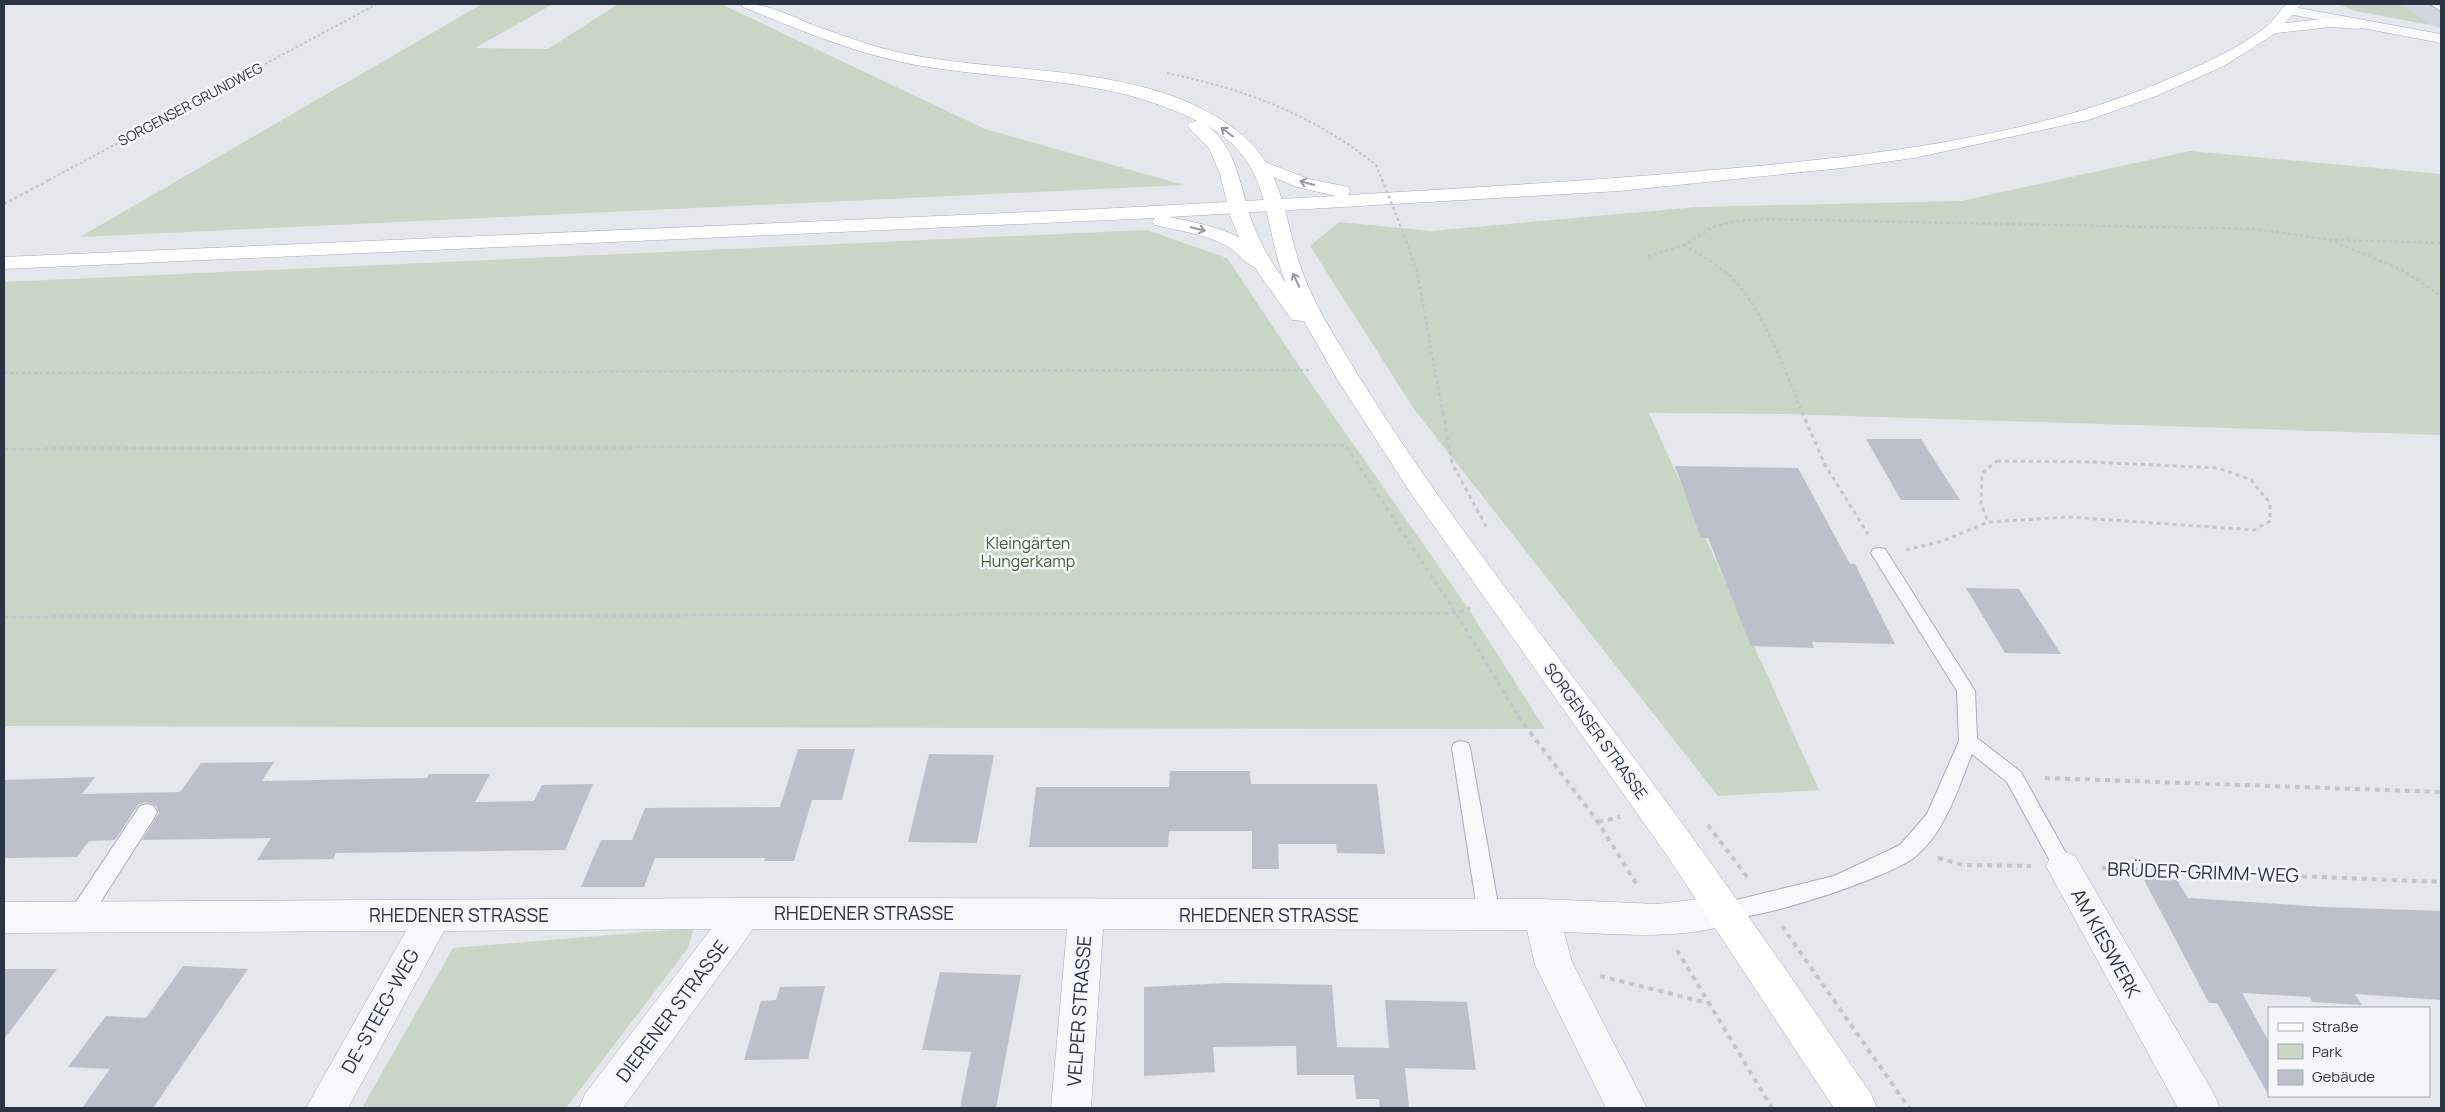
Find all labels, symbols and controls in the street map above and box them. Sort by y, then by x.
street label: SORGENSER GRUNDWEG [115,58,266,150]
one-way arrow [1220,127,1234,137]
one-way arrow [1300,178,1316,188]
one-way arrow [1190,225,1206,234]
one-way arrow [1291,273,1300,288]
park label: Kleingärten Hungerkamp [981,532,1075,572]
street label: SORGENSER STRASSE [1539,658,1653,804]
street label: BRÜDER-GRIMM-WEG [2107,856,2299,888]
street label: AM KIESWERK [2065,884,2147,1003]
street label: RHEDENER STRASSE [774,900,954,926]
street label: RHEDENER STRASSE [369,902,549,928]
street label: RHEDENER STRASSE [1179,902,1359,928]
street label: DIERENER STRASSE [610,935,734,1087]
street label: VELPER STRASSE [1061,935,1097,1087]
street label: DE-STEEG-WEG [335,944,425,1078]
legend [2268,1007,2430,1097]
text: Straße [2312,1016,2359,1037]
text: Park [2312,1041,2342,1062]
text: Gebäude [2312,1066,2375,1087]

